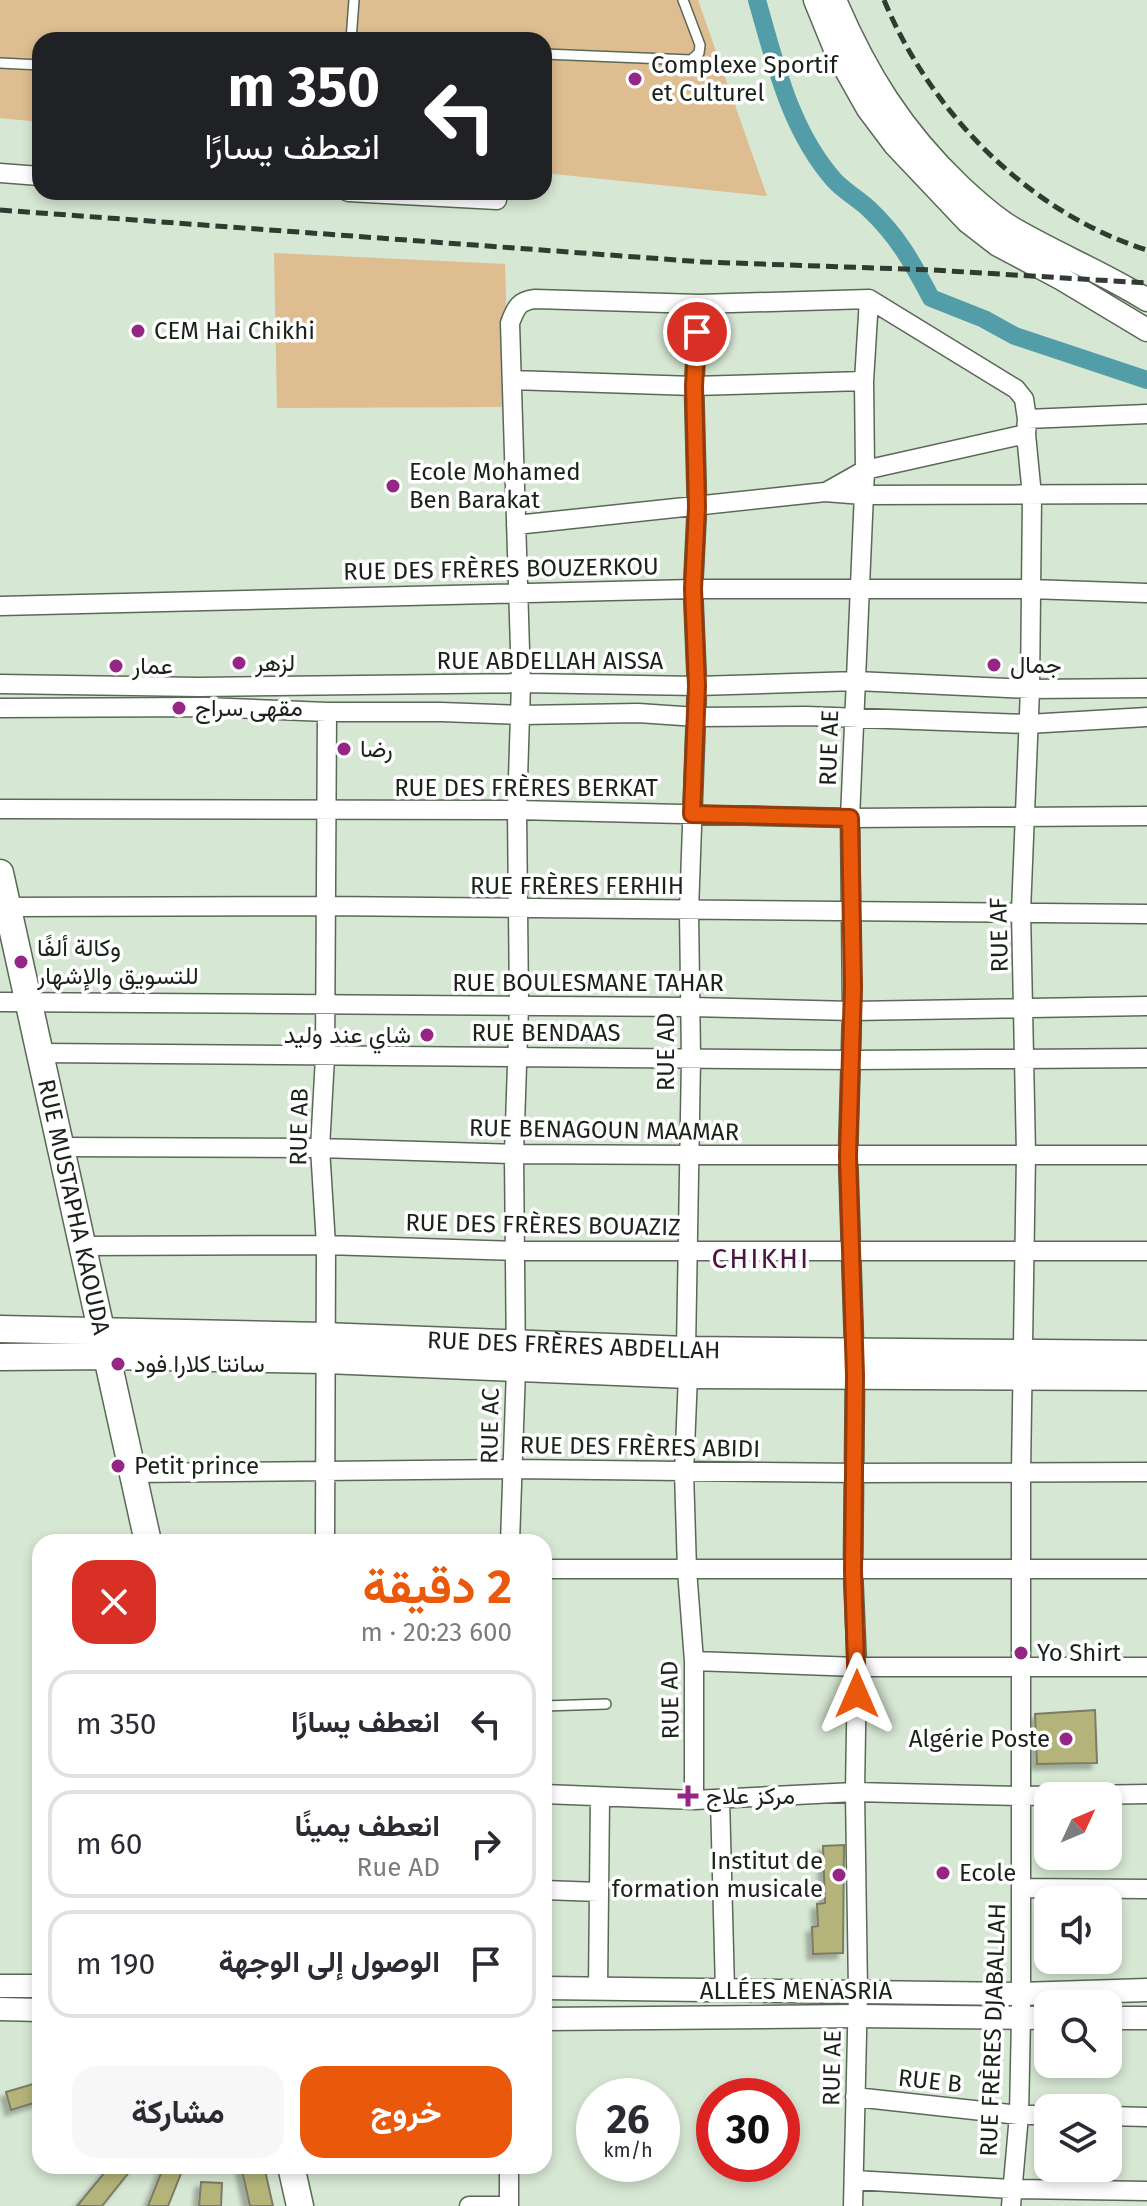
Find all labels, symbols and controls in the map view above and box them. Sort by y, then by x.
place label: Complexe Sportif et Culturel [651,51,839,107]
text: 350 m [227,54,380,121]
icon: left [408,64,512,168]
marker: Complexe Sportif et Culturel [626,70,644,88]
text: انعطف يسارًا [204,125,380,169]
pin [663,298,731,366]
icon: arrive [675,310,719,354]
place label: CEM Hai Chikhi [154,317,315,345]
marker: CEM Hai Chikhi [129,322,147,340]
place label: Ecole Mohamed Ben Barakat [409,458,581,514]
marker: Ecole Mohamed Ben Barakat [384,477,402,495]
street label: RUE DES FRÈRES BOUZERKOU [343,551,659,586]
street label: RUE ABDELLAH AISSA [437,647,664,675]
place label: لزهر [254,649,295,678]
place label: جمال [1010,651,1061,679]
place label: عمار [131,652,173,681]
marker: لزهر [230,654,248,672]
marker: جمال [985,656,1003,674]
marker: عمار [107,657,125,675]
place label: مقهى سراج [195,694,303,724]
marker: مقهى سراج [170,699,188,717]
street label: RUE AE [814,710,844,786]
place label: رضا [360,735,393,764]
marker: رضا [335,740,353,758]
street label: RUE DES FRÈRES BERKAT [394,773,658,802]
street label: RUE FRÈRES FERHIH [470,871,684,900]
street label: RUE AF [984,897,1014,973]
place label: وكالة ألفًا للتسويق والإشهار [36,934,199,991]
marker: وكالة ألفًا للتسويق والإشهار [12,953,30,971]
street label: RUE BOULESMANE TAHAR [452,969,724,997]
street label: RUE AD [652,1013,680,1091]
street label: RUE BENDAAS [471,1019,621,1047]
place label: شاي عند وليد [284,1021,411,1054]
marker: شاي عند وليد [418,1026,436,1044]
street label: RUE MUSTAPHA KAOUDA [32,1076,116,1338]
street label: RUE AB [284,1088,314,1166]
street label: RUE BENAGOUN MAAMAR [469,1114,739,1146]
street label: RUE DES FRÈRES BOUAZIZ [405,1208,681,1241]
district label: CHIKHI [712,1242,810,1275]
street label: RUE DES FRÈRES ABDELLAH [427,1326,721,1364]
place label: سانتا كلارا فود [134,1350,265,1379]
marker: سانتا كلارا فود [109,1355,127,1373]
street label: RUE AC [475,1388,505,1464]
street label: RUE DES FRÈRES ABIDI [519,1430,761,1463]
place label: Petit prince [134,1452,259,1480]
marker: Petit prince [109,1457,127,1475]
text: 2 دقيقة [363,1558,512,1616]
button: close [72,1560,156,1644]
text: 600 m · 20:23 [361,1617,512,1648]
place label: Yo Shirt [1037,1639,1121,1667]
marker: Yo Shirt [1012,1644,1030,1662]
position arrow [815,1652,899,1736]
street label: RUE AD [655,1660,685,1740]
icon: left [464,1702,508,1746]
text: انعطف يسارًا [291,1704,440,1740]
text: 350 m [76,1706,156,1742]
place label: Algérie Poste [909,1725,1050,1753]
marker: Algérie Poste [1057,1730,1075,1748]
place label: مركز علاج [706,1782,795,1812]
north arrow [1034,1782,1122,1870]
map controls [1034,1782,1122,2182]
marker: مركز علاج [677,1785,699,1807]
text: انعطف يمينًا [295,1808,440,1844]
icon: right [464,1822,508,1866]
text: 60 m [76,1826,142,1862]
place label: Institut de formation musicale [612,1847,823,1903]
text: Rue AD [356,1852,440,1883]
place label: Ecole [959,1859,1016,1887]
marker: Ecole [934,1864,952,1882]
marker: Institut de formation musicale [830,1866,848,1884]
button: sound [1034,1886,1122,1974]
street label: RUE FRÈRES DJABALLAH [974,1903,1011,2157]
icon: arrive [464,1942,508,1986]
text: الوصول إلى الوجهة [218,1944,440,1980]
text: 190 m [76,1946,155,1982]
street label: ALLÉES MENASRIA [700,1976,893,2005]
button: search [1034,1990,1122,2078]
street label: RUE AE [817,2030,847,2106]
street label: RUE B [897,2064,963,2098]
button: مشاركة [72,2066,284,2158]
button: خروج [300,2066,512,2158]
speed limit sign: 30 [696,2078,800,2182]
button: layers [1034,2094,1122,2182]
text: 26 [606,2096,650,2144]
text: km/h [603,2138,653,2162]

